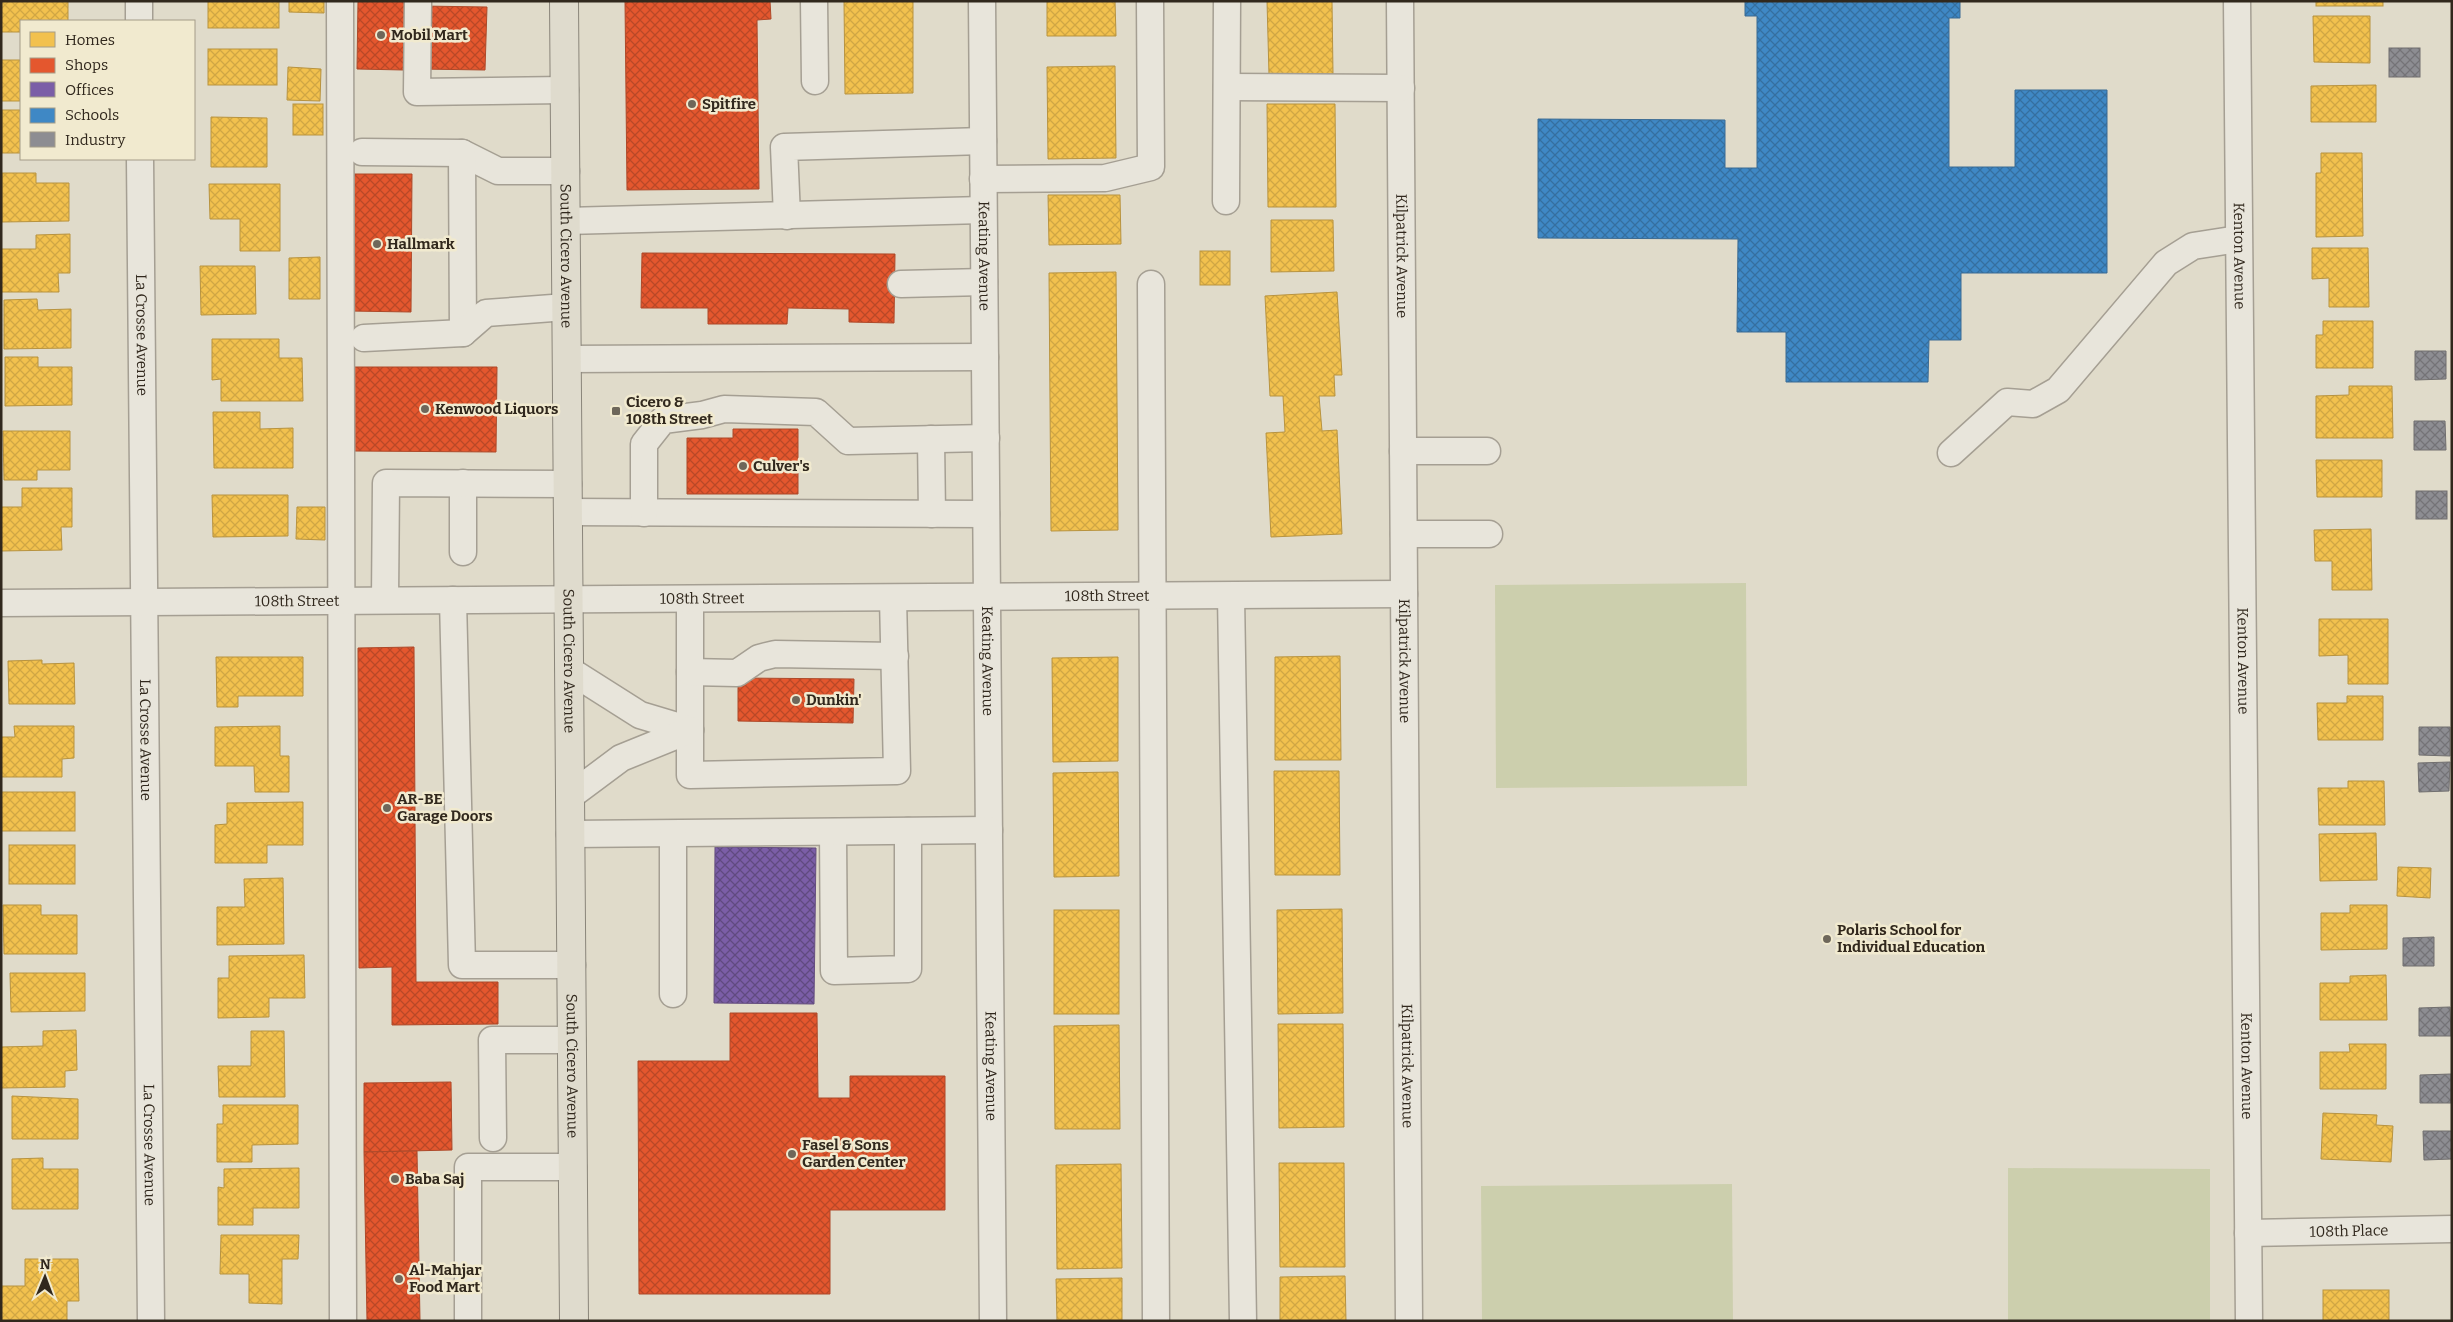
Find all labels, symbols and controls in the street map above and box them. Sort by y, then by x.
legend [20,20,195,160]
place label: Mobil Mart [391,26,468,44]
marker: Mobil Mart [375,29,387,41]
text: Homes [65,31,115,49]
text: Shops [65,56,108,74]
text: Offices [65,81,114,99]
place label: Spitfire [702,95,756,113]
marker: Spitfire [686,98,698,110]
text: Schools [65,106,119,124]
text: Industry [65,131,125,149]
street label: South Cicero Avenue [556,184,575,328]
street label: Kilpatrick Avenue [1392,194,1411,318]
street label: Keating Avenue [975,201,994,311]
street label: Kenton Avenue [2230,202,2249,310]
place label: Hallmark [387,235,455,253]
marker: Hallmark [371,238,383,250]
street label: La Crosse Avenue [132,274,151,396]
place label: Cicero & 108th Street [626,393,713,428]
place label: Kenwood Liquors [435,400,558,418]
marker: Kenwood Liquors [419,403,431,415]
marker: Cicero & 108th Street [610,405,622,417]
place label: Culver's [753,457,810,475]
marker: Culver's [737,460,749,472]
street label: 108th Street [1065,587,1150,605]
street label: South Cicero Avenue [559,589,579,733]
street label: 108th Street [660,589,745,608]
street label: 108th Street [255,592,340,610]
street label: Kilpatrick Avenue [1395,599,1414,723]
street label: Keating Avenue [978,606,997,716]
street label: Kenton Avenue [2234,607,2252,715]
street label: La Crosse Avenue [136,679,155,801]
place label: Dunkin' [806,691,862,709]
marker: Dunkin' [790,694,802,706]
place label: AR-BE Garage Doors [397,790,493,825]
marker: AR-BE Garage Doors [381,802,393,814]
place label: Polaris School for Individual Education [1837,921,1986,956]
marker: Polaris School for Individual Education [1821,933,1833,945]
street label: South Cicero Avenue [563,994,582,1138]
street label: Kilpatrick Avenue [1398,1004,1417,1128]
street label: Keating Avenue [981,1011,1000,1121]
street label: Kenton Avenue [2237,1012,2256,1119]
street label: La Crosse Avenue [140,1084,159,1206]
place label: Fasel & Sons Garden Center [802,1136,906,1171]
marker: Fasel & Sons Garden Center [786,1148,798,1160]
place label: Baba Saj [405,1170,464,1188]
marker: Baba Saj [389,1173,401,1185]
street label: 108th Place [2309,1221,2389,1241]
north arrow [20,1252,70,1302]
text: N [40,1256,51,1273]
place label: Al-Mahjar Food Mart [409,1261,482,1296]
marker: Al-Mahjar Food Mart [393,1273,405,1285]

